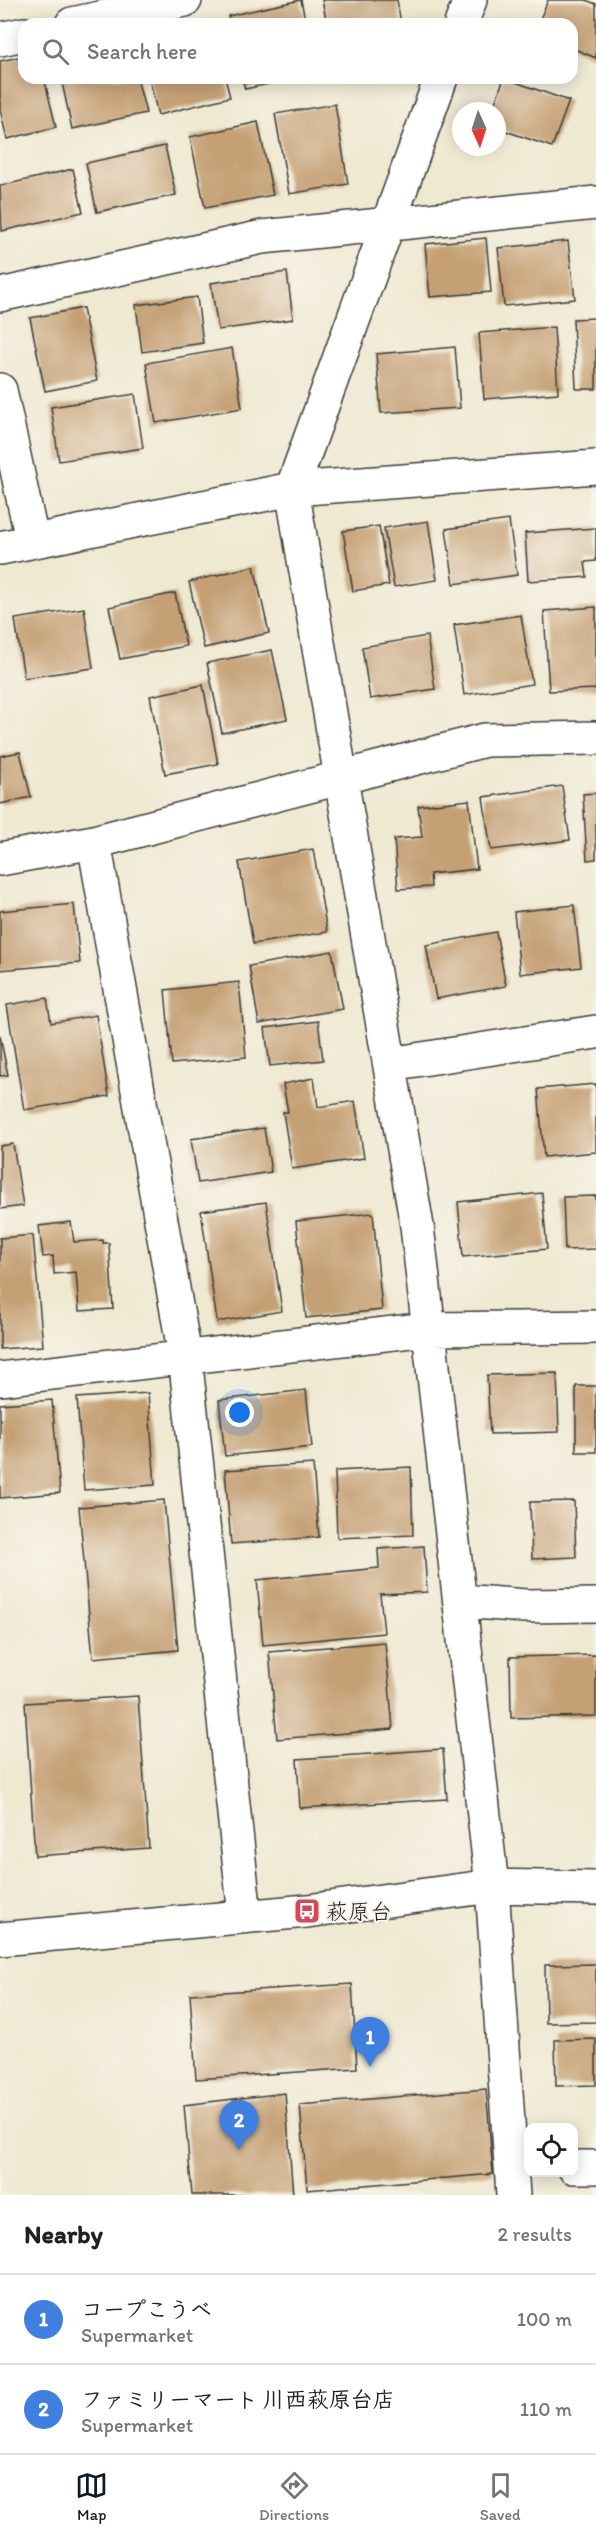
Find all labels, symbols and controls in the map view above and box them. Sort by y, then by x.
search box [18,18,578,84]
icon: search [39,35,72,68]
text: Search here [87,38,197,65]
north arrow [452,102,506,156]
your location [225,1398,254,1427]
bus stop icon: 萩原台 [292,1896,322,1926]
place label: 萩原台 [326,1898,392,1925]
pin: 1 [350,2018,389,2067]
pin: 2 [220,2100,258,2150]
map controls [524,2123,578,2177]
button: locate [524,2123,578,2177]
text: Nearby [24,2218,103,2250]
text: 2 results [498,2222,572,2246]
text: コープこうべ [81,2296,212,2323]
text: 1 [39,2307,48,2331]
text: 100 m [517,2307,572,2331]
text: Supermarket [81,2323,193,2347]
text: ファミリーマート 川西萩原台店 [81,2386,395,2413]
text: 2 [38,2397,49,2421]
text: 110 m [520,2397,572,2421]
text: Supermarket [81,2413,193,2437]
tab: Map [75,2469,108,2524]
tab: Directions [259,2469,329,2524]
tab: Saved [480,2469,521,2524]

